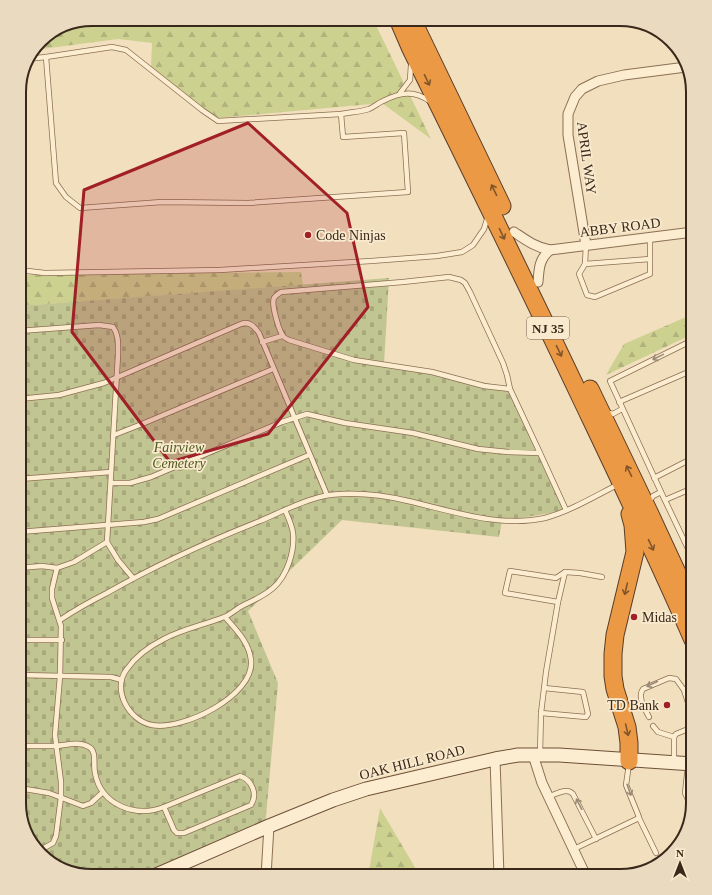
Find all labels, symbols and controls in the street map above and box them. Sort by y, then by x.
one-way arrow [423,74,431,86]
street label: APRIL WAY [574,120,599,196]
one-way arrow [490,184,497,196]
street label: ABBY ROAD [579,215,661,240]
place label: Code Ninjas [316,228,386,243]
one-way arrow [499,228,506,240]
marker: Code Ninjas [303,230,313,240]
road number: NJ 35 [527,317,569,339]
one-way arrow [556,345,563,357]
one-way arrow [652,354,664,361]
park label: Fairview Cemetery [152,440,207,471]
one-way arrow [625,465,632,477]
one-way arrow [648,538,655,550]
one-way arrow [621,582,629,595]
place label: Midas [642,610,677,625]
marker: Midas [629,612,639,622]
one-way arrow [647,681,659,688]
place label: TD Bank [607,698,659,713]
marker: TD Bank [662,700,672,710]
one-way arrow [623,723,631,736]
street label: OAK HILL ROAD [358,742,467,783]
one-way arrow [626,784,633,797]
one-way arrow [574,798,582,810]
north arrow [660,843,700,883]
text: N [676,847,684,859]

